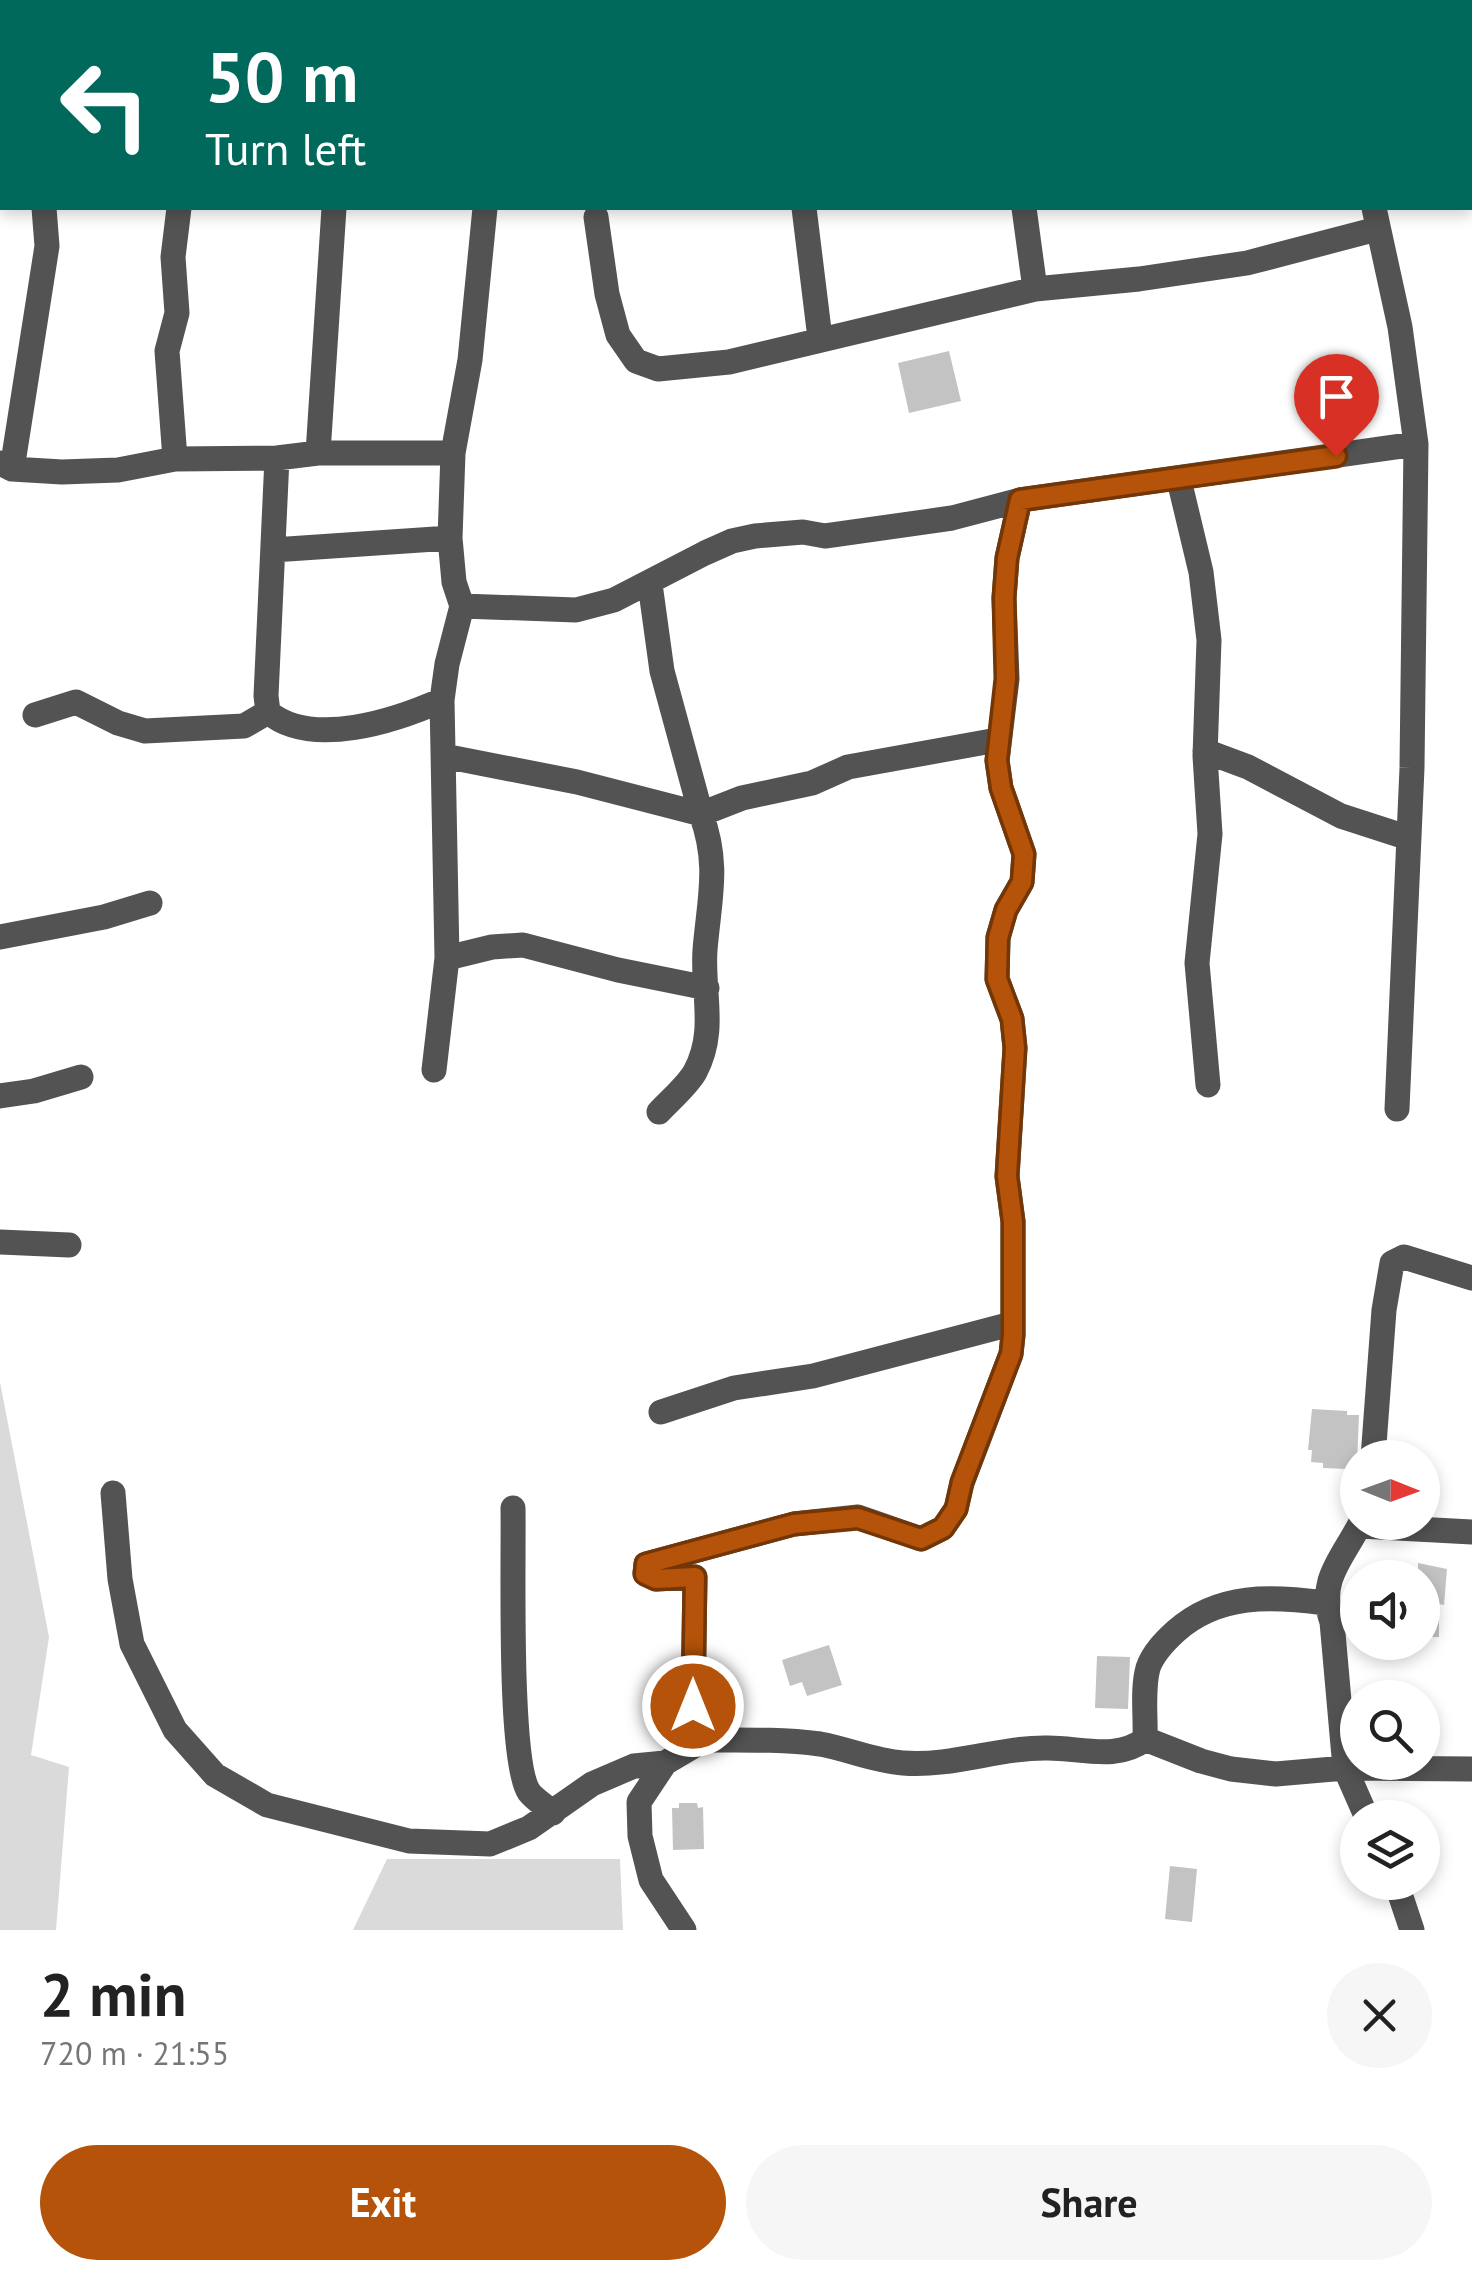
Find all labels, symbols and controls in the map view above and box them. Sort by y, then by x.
text: 50 m [205,31,358,121]
icon: left [40,40,170,170]
text: Turn left [205,119,366,177]
pin [1294,354,1379,457]
icon: arrive [1309,369,1364,424]
north arrow [1340,1440,1440,1540]
map controls [1340,1440,1440,1900]
button: sound [1340,1560,1440,1660]
position arrow [641,1654,745,1758]
button: search [1340,1680,1440,1780]
button: layers [1340,1800,1440,1900]
text: 2 min [40,1955,186,2033]
button: close [1327,1963,1432,2068]
text: 720 m · 21:55 [40,2032,229,2074]
button: Exit [40,2145,726,2260]
button: Share [746,2145,1432,2260]

